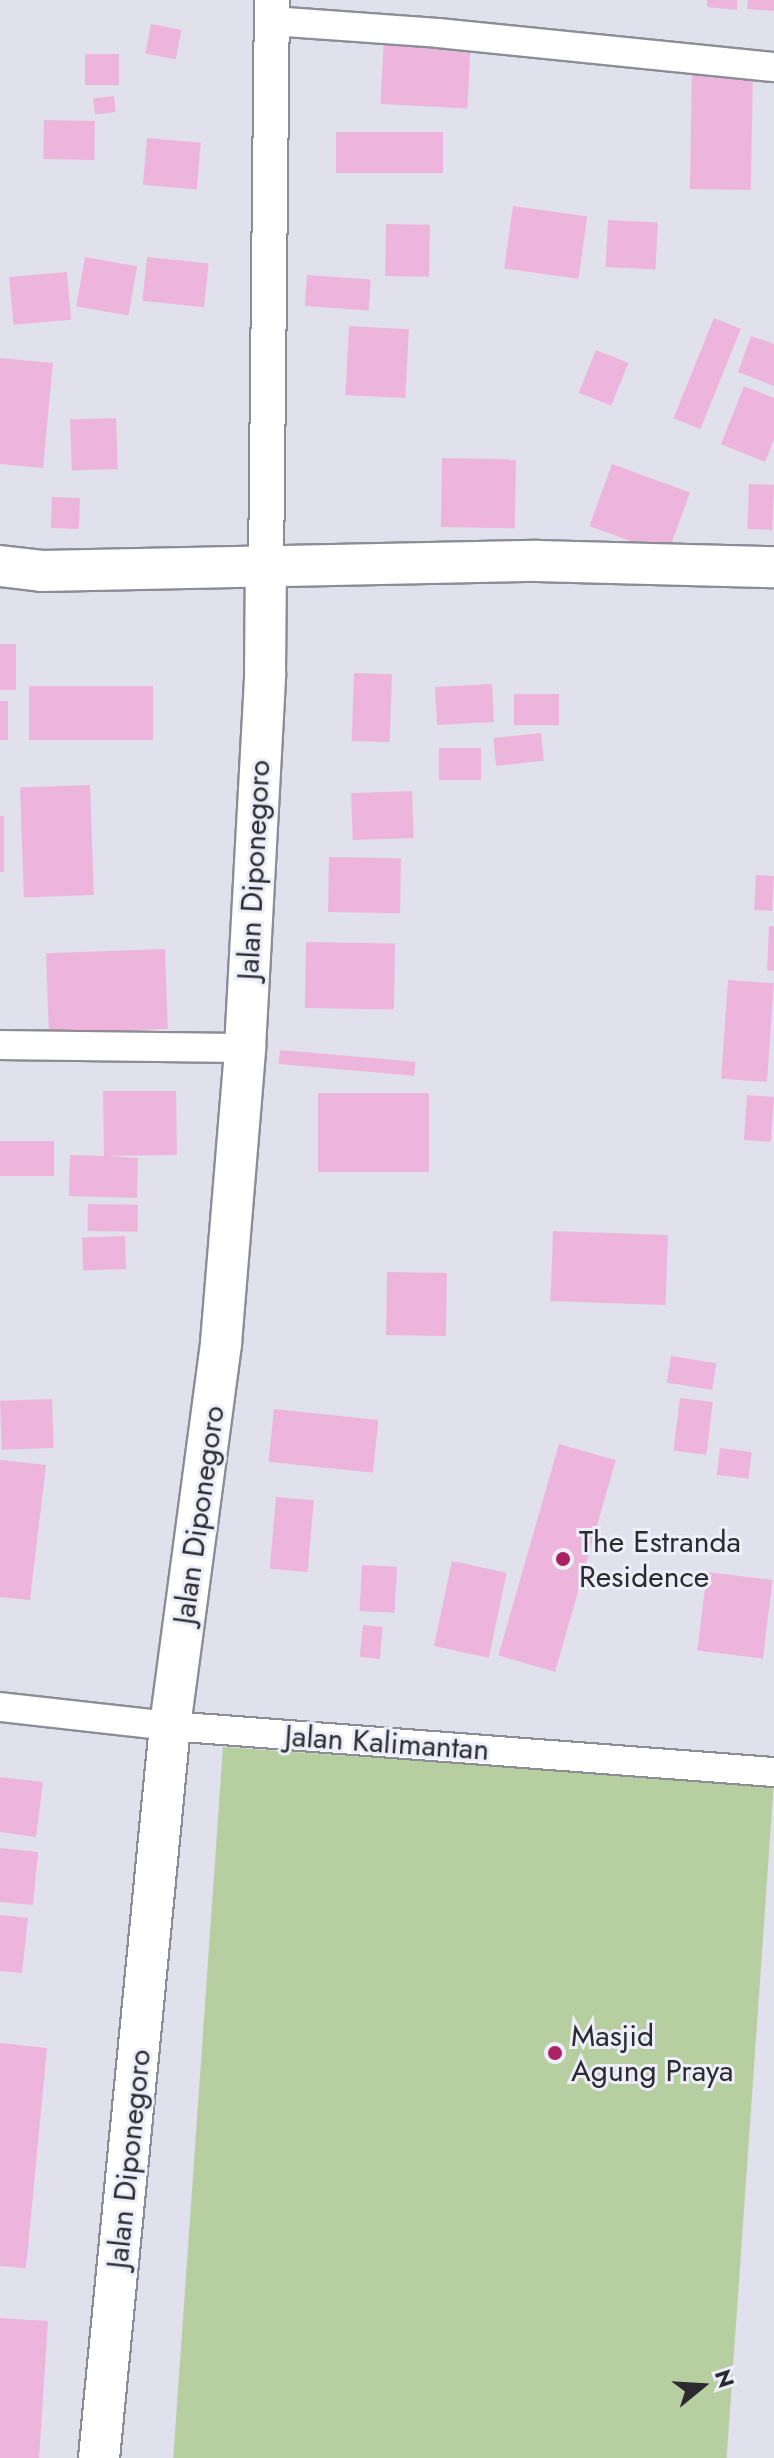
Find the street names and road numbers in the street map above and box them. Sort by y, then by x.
street label: Jalan Diponegoro [230,759,278,981]
street label: Jalan Diponegoro [166,1403,232,1627]
street label: Jalan Kalimantan [284,1718,490,1768]
street label: Jalan Diponegoro [100,2048,158,2270]

